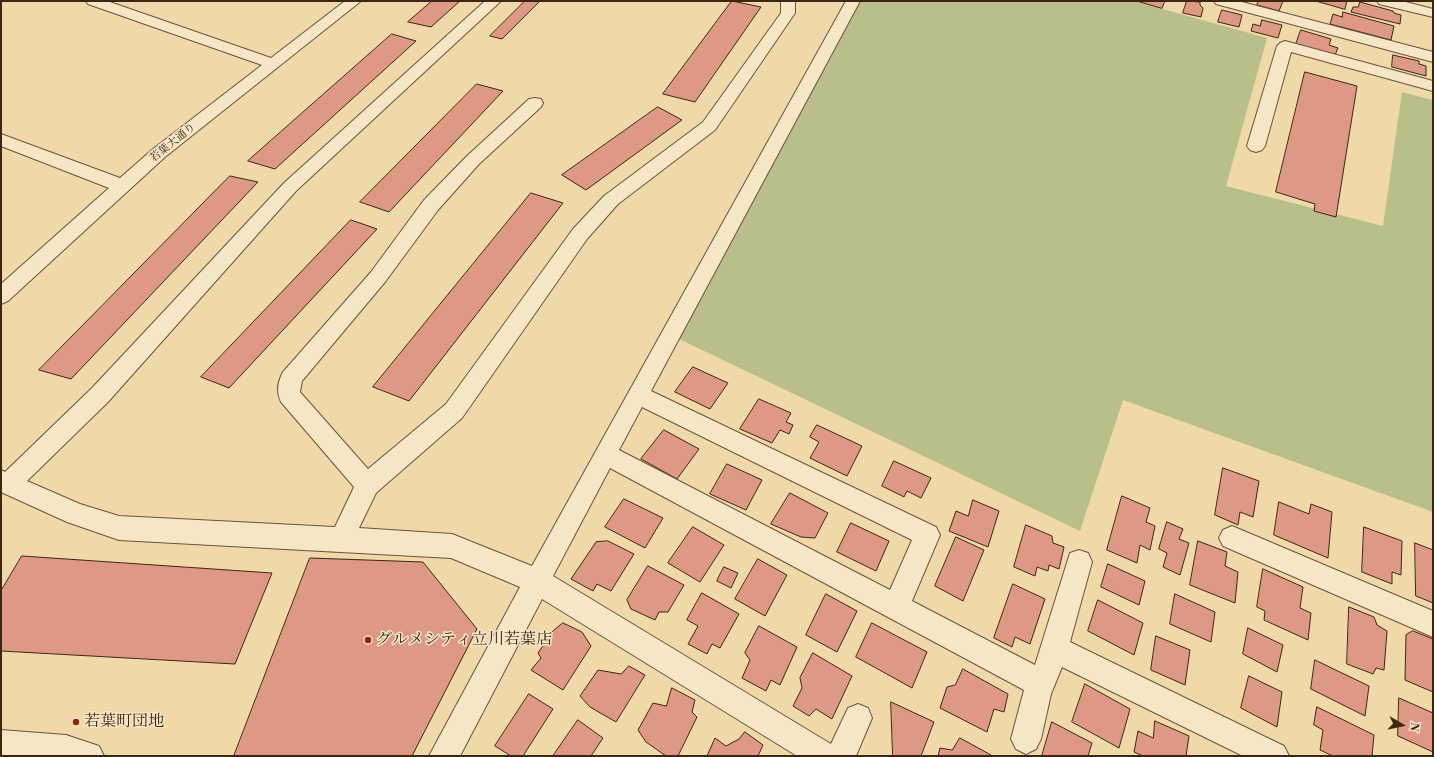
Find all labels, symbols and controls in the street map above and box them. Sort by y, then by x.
street label: 若葉大通り [147,121,199,165]
place label: グルメシティ立川若葉店 [376,630,552,650]
marker: グルメシティ立川若葉店 [363,635,373,645]
north arrow [1382,705,1422,745]
place label: 若葉町団地 [84,712,164,732]
marker: 若葉町団地 [71,717,81,727]
text: N [1406,721,1421,732]

